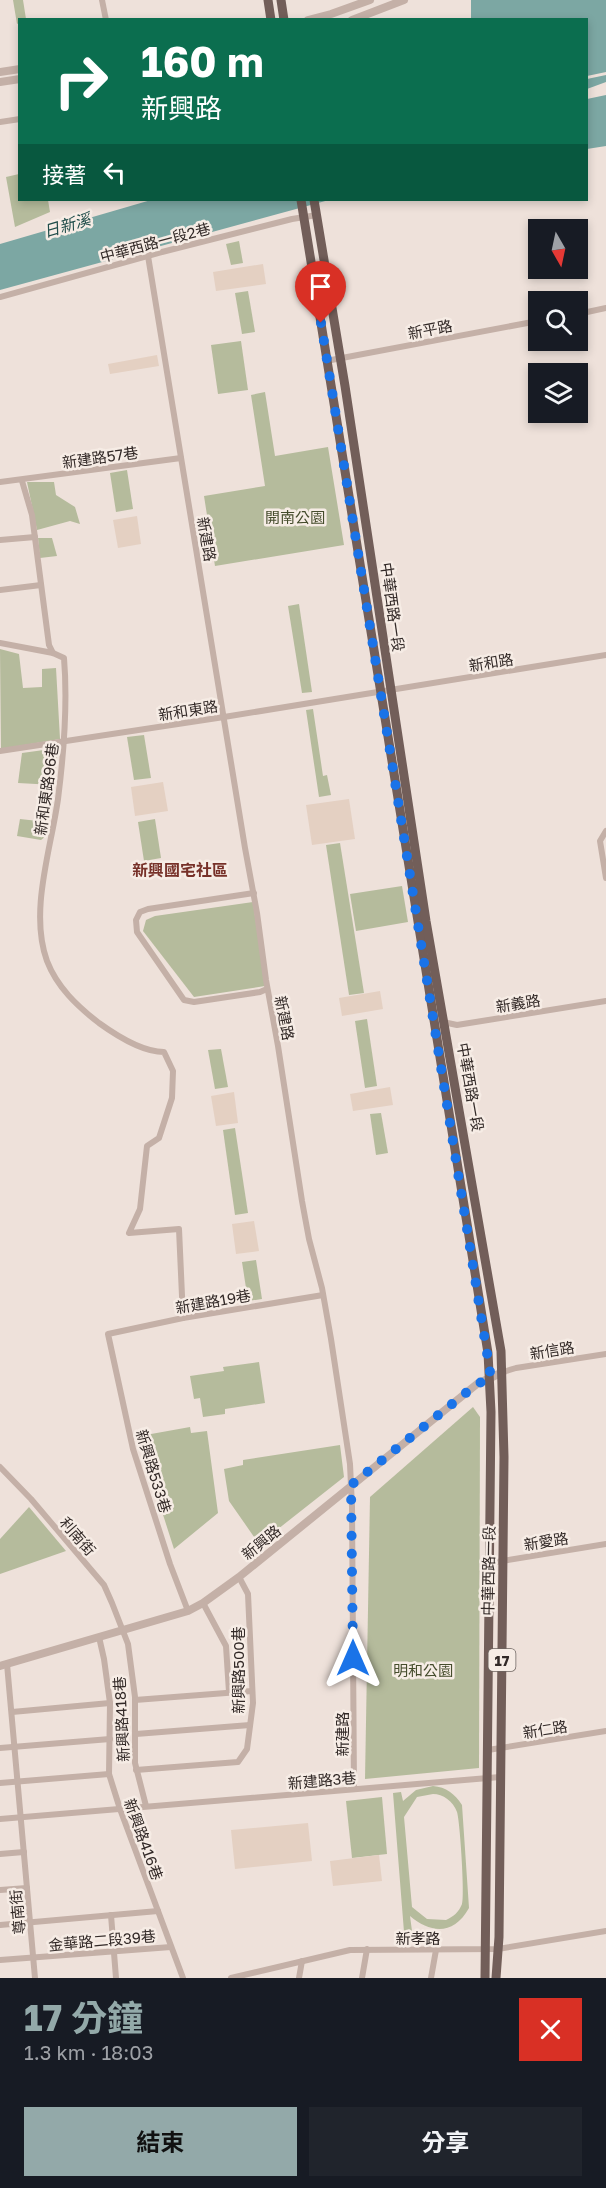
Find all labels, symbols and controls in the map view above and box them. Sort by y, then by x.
text: 160 m [141,36,264,86]
icon: right [42,42,120,120]
text: 新興路 [141,92,222,124]
icon: left [98,156,131,189]
text: 接著 [42,161,86,188]
water label: 日新溪 [41,208,95,241]
street label: 中華西路一段2巷 [98,219,212,265]
north arrow [528,219,588,279]
map controls [528,219,588,423]
pin [295,261,346,323]
icon: arrive [304,270,337,303]
button: search [528,291,588,351]
street label: 新平路 [406,316,454,342]
button: layers [528,363,588,423]
street label: 新建路57巷 [61,443,139,471]
park label: 開南公園 [265,508,325,526]
street label: 新建路 [194,515,220,563]
street label: 中華西路一段 [378,561,408,653]
street label: 新和路 [467,650,515,674]
street label: 新和東路 [157,696,219,724]
street label: 新和東路96巷 [31,742,61,836]
district label: 新興國宅社區 [132,860,228,880]
street label: 新義路 [494,991,542,1015]
street label: 新建路 [272,994,298,1042]
street label: 中華西路一段 [454,1041,488,1133]
street label: 新建路19巷 [174,1286,252,1316]
street label: 新信路 [528,1338,576,1362]
street label: 新興路533巷 [133,1427,175,1515]
street label: 利南街 [56,1513,100,1559]
street label: 新興路 [238,1521,284,1563]
street label: 中華西路一段 [478,1526,498,1616]
street label: 新愛路 [522,1529,570,1553]
street label: 新興路500巷 [229,1626,247,1714]
position arrow [321,1626,385,1690]
road number: 17 [488,1649,516,1671]
park label: 明和公園 [393,1661,453,1679]
street label: 新興路418巷 [110,1676,132,1762]
street label: 新建路 [333,1711,351,1757]
street label: 新仁路 [521,1717,569,1741]
street label: 新建路3巷 [287,1768,357,1792]
street label: 新興路416巷 [121,1796,167,1882]
street label: 尊南街 [6,1889,28,1935]
street label: 金華路二段39巷 [47,1926,157,1954]
street label: 新孝路 [395,1929,441,1947]
text: 17 分鐘 [24,1996,143,2039]
button: close [519,1998,582,2061]
text: 1.3 km · 18:03 [24,2040,153,2064]
button: 結束 [24,2107,297,2176]
button: 分享 [309,2107,582,2176]

